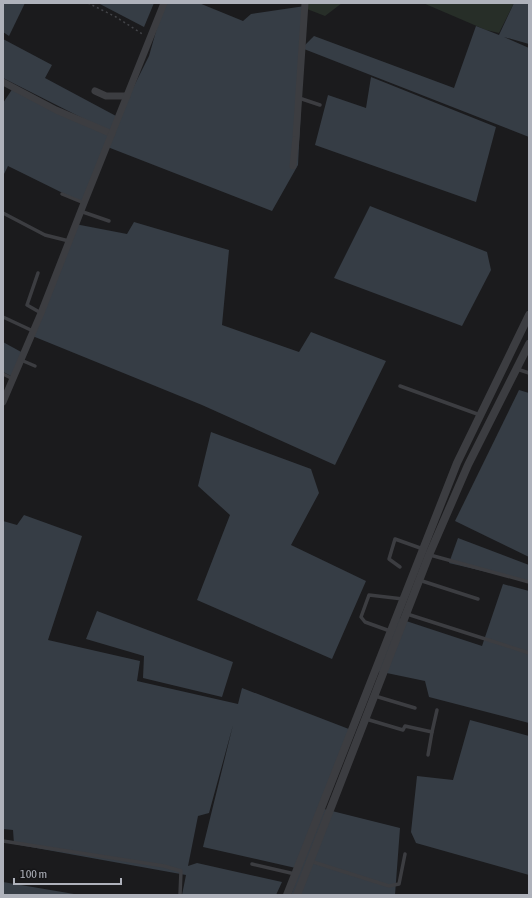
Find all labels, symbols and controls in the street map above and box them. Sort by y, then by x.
scale bar [14,860,121,886]
text: 100 m [20,867,47,881]

